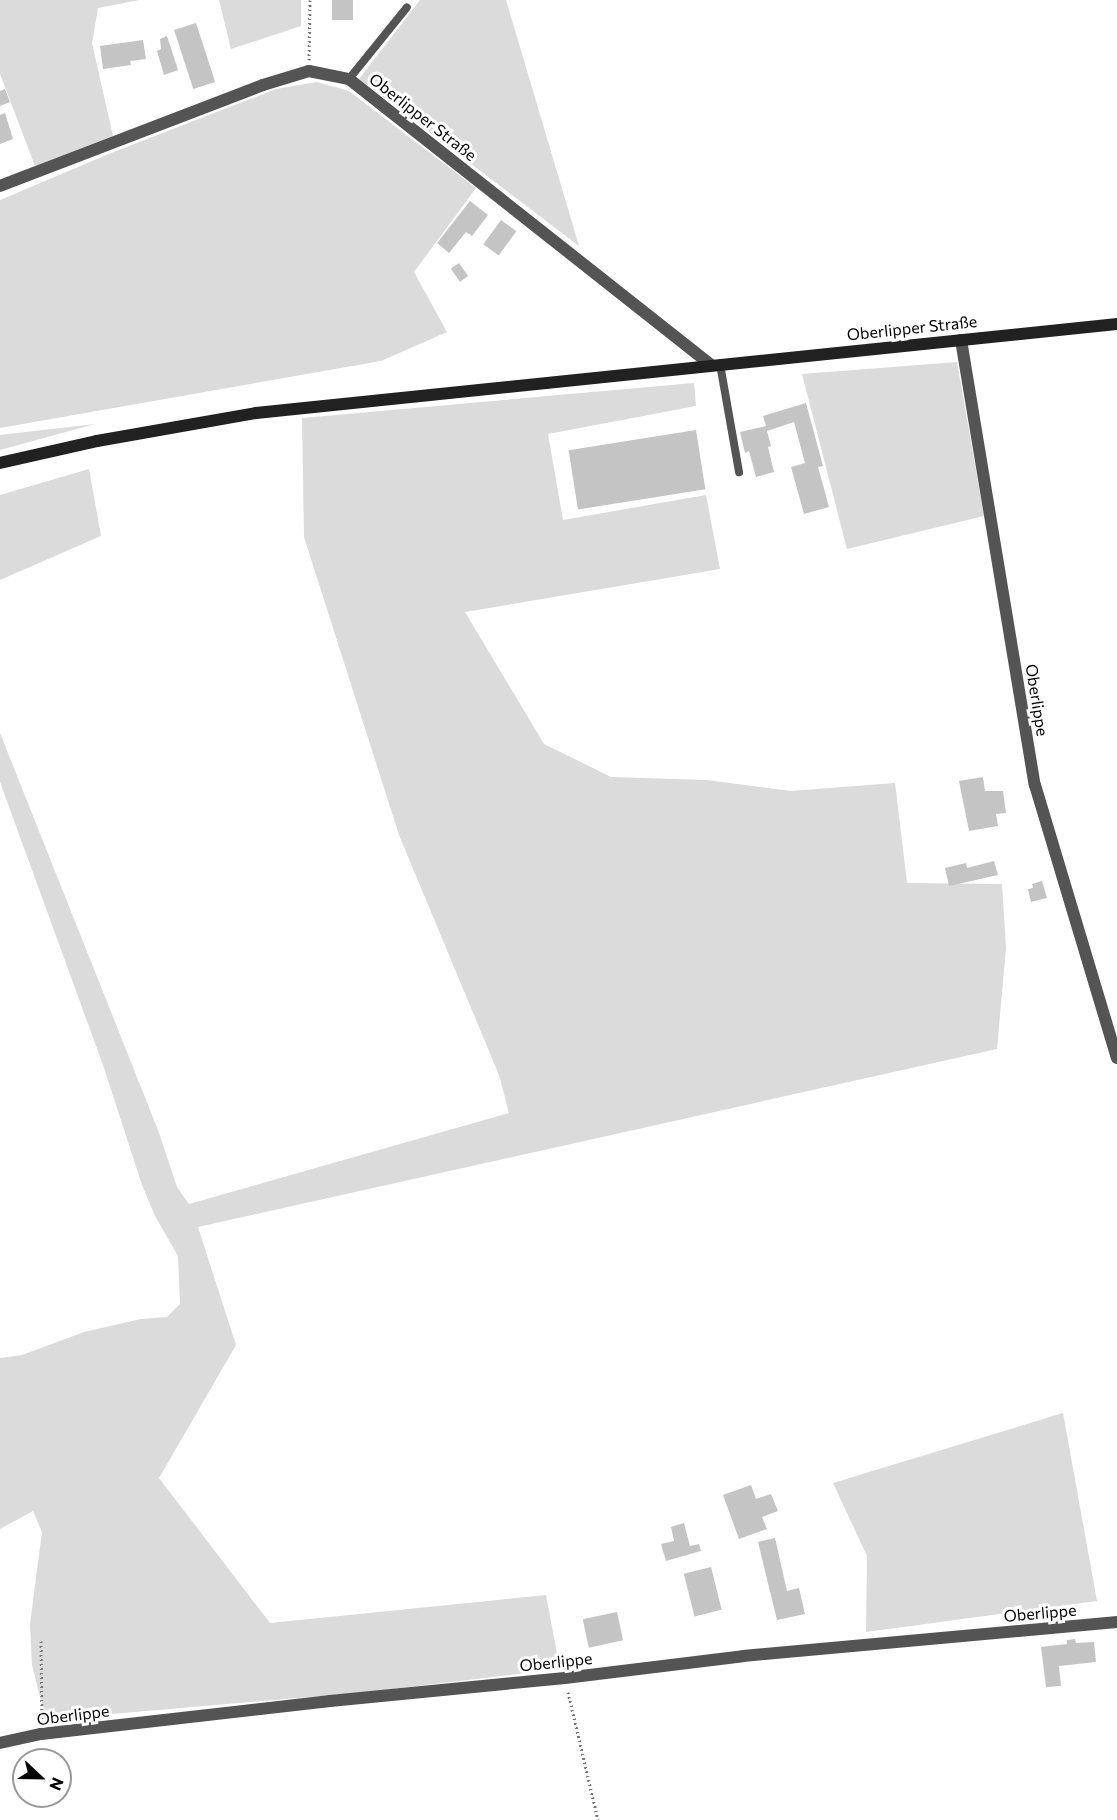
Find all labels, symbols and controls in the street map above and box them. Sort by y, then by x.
street label: Oberlipper Straße [366,69,480,165]
street label: Oberlipper Straße [846,312,978,344]
street label: Oberlippe [1022,662,1052,738]
street label: Oberlippe [1003,1600,1077,1626]
street label: Oberlippe [519,1649,593,1675]
street label: Oberlippe [36,1701,110,1729]
north arrow [12,1748,72,1808]
text: N [46,1775,68,1793]

